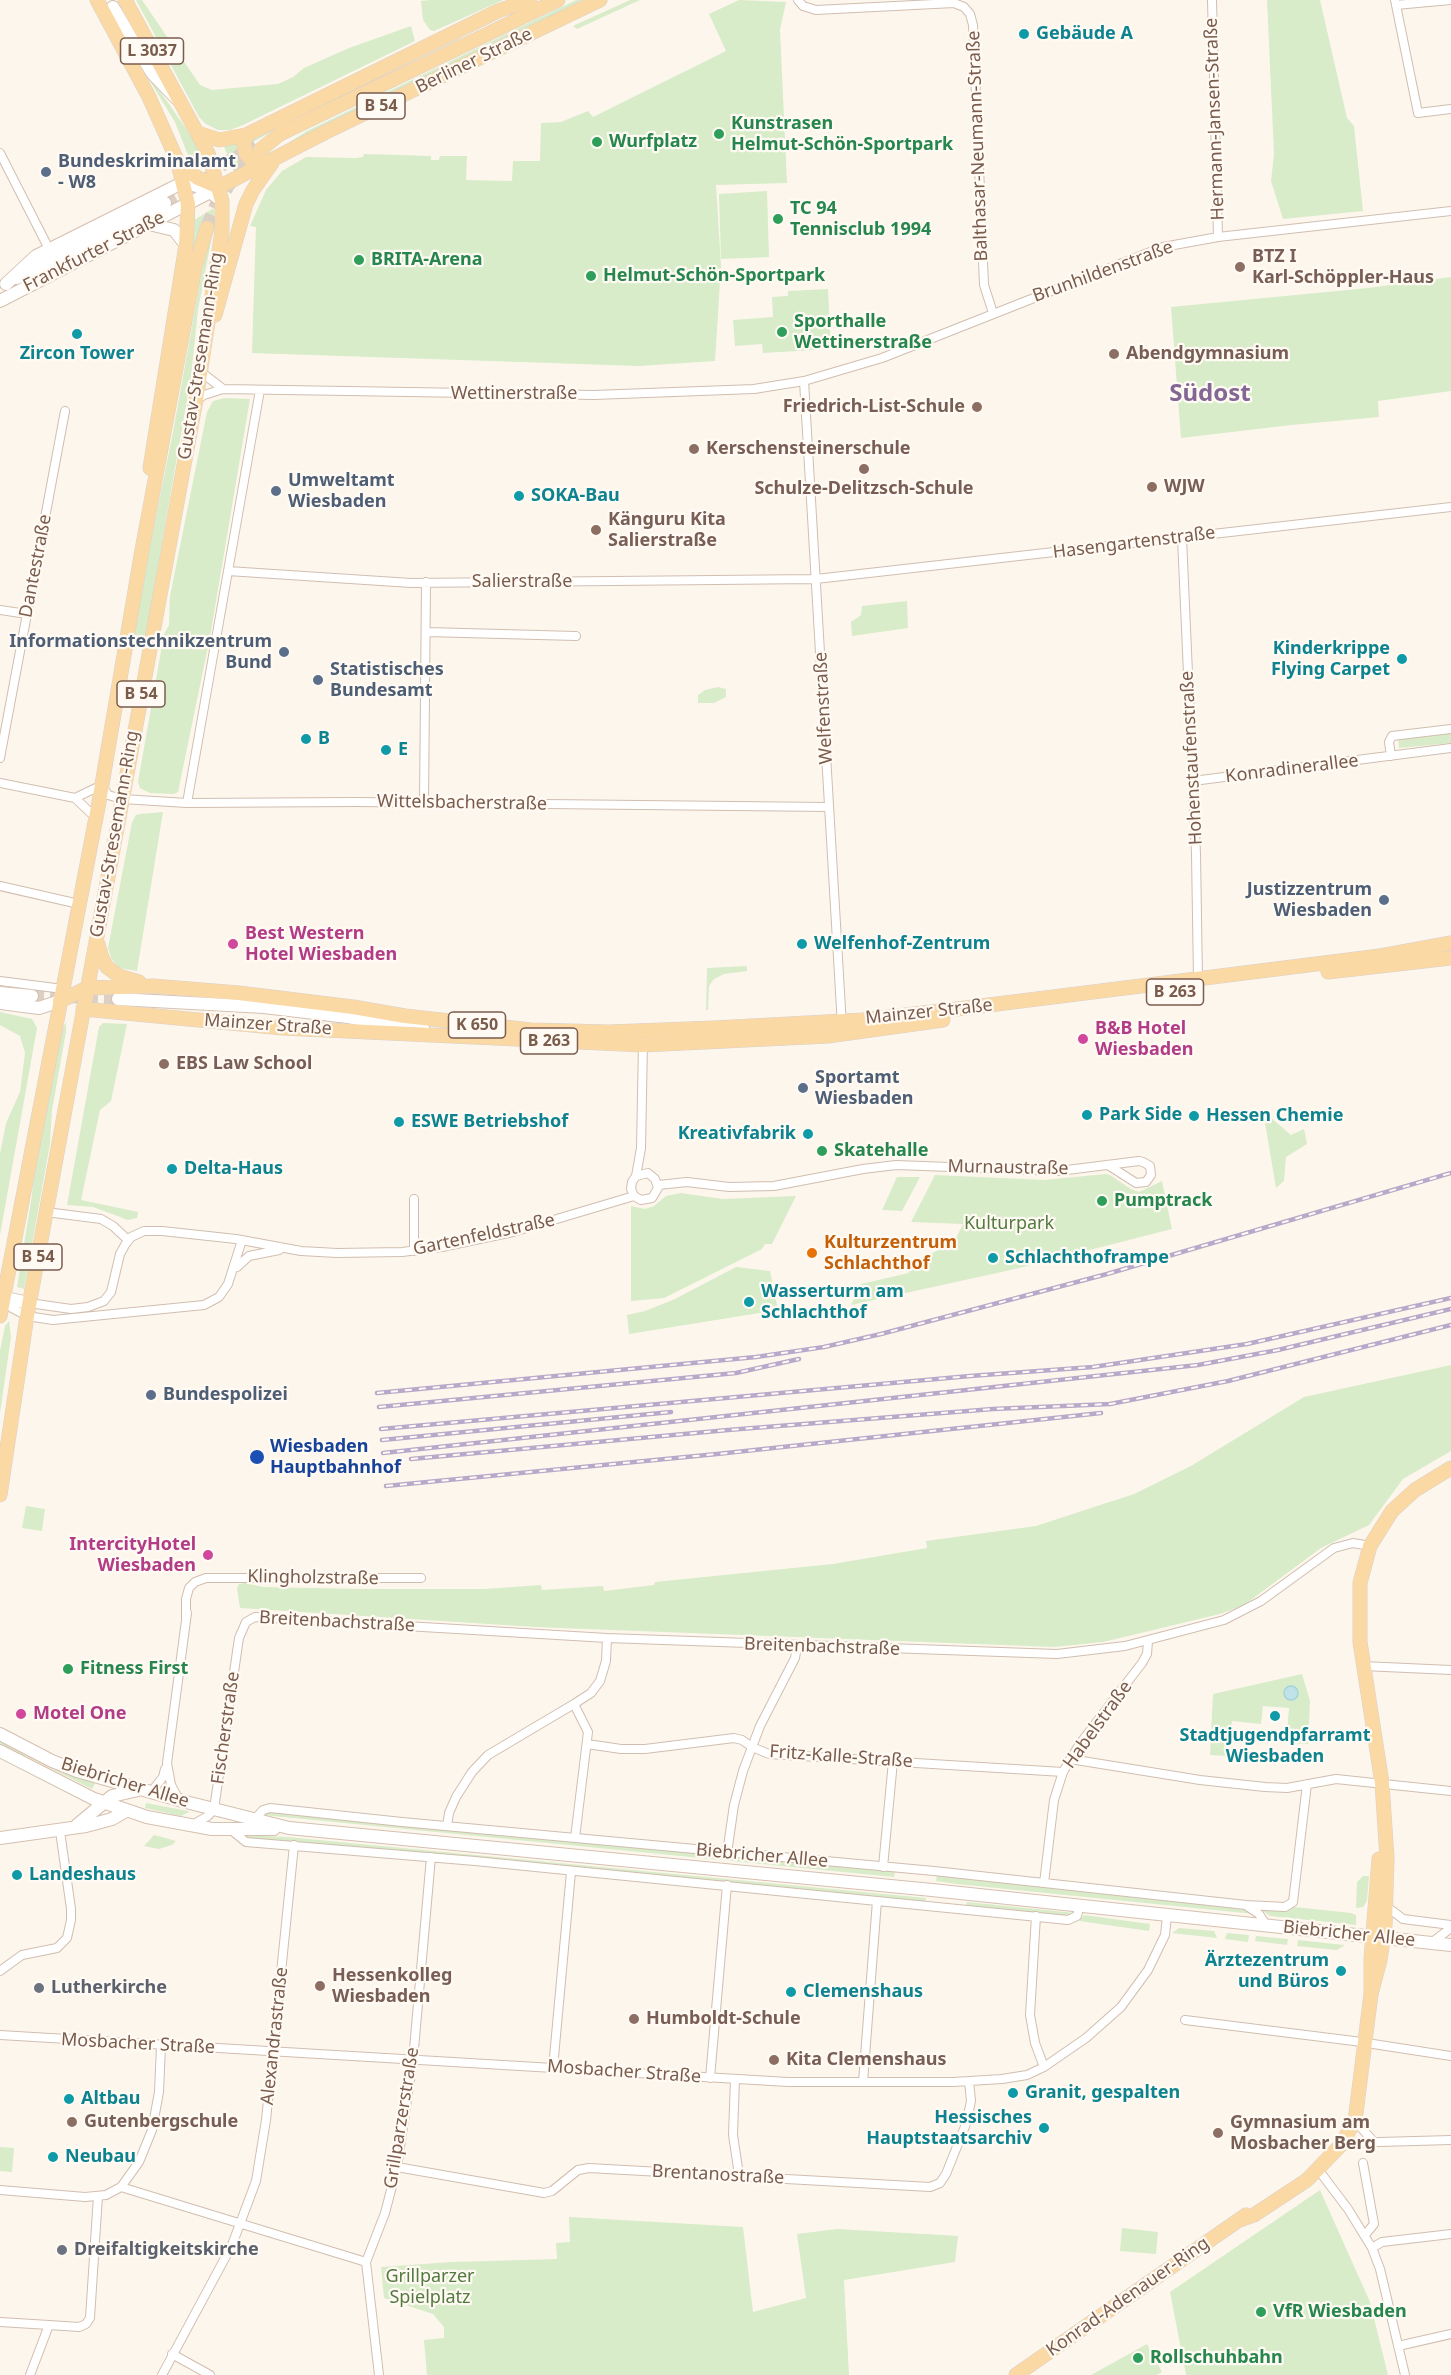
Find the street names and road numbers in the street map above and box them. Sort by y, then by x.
street label: Hermann-Jansen-Straße [1201,17,1229,221]
street label: Berliner Straße [412,23,536,99]
street label: Balthasar-Neumann-Straße [963,30,993,262]
road number: L 3037 [120,38,184,64]
road number: B 54 [357,93,405,119]
street label: Frankfurter Straße [20,207,168,297]
street label: Brunhildenstraße [1030,237,1176,307]
street label: Gustav-Stresemann-Ring [174,251,228,461]
street label: Wettinerstraße [451,383,577,405]
street label: Dantestraße [15,512,57,620]
street label: Hasengartenstraße [1052,522,1216,564]
street label: Salierstraße [472,571,572,593]
street label: Welfenstraße [810,651,838,765]
street label: Hohenstaufenstraße [1177,670,1207,846]
road number: B 54 [117,681,165,707]
street label: Gustav-Stresemann-Ring [86,729,144,939]
street label: Konradinerallee [1224,750,1360,788]
street label: Wittelsbacherstraße [377,791,547,815]
road number: B 263 [1146,979,1204,1005]
street label: Mainzer Straße [864,995,994,1029]
street label: Mainzer Straße [203,1010,333,1040]
road number: K 650 [448,1012,506,1038]
road number: B 263 [520,1028,578,1054]
street label: Murnaustraße [947,1156,1069,1180]
street label: Gartenfeldstraße [411,1209,557,1261]
road number: B 54 [14,1244,62,1270]
street label: Klingholzstraße [247,1566,379,1590]
street label: Breitenbachstraße [259,1607,415,1637]
street label: Breitenbachstraße [744,1633,900,1661]
street label: Fischerstraße [207,1670,245,1786]
street label: Habelstraße [1059,1677,1137,1773]
street label: Fritz-Kalle-Straße [769,1741,913,1773]
street label: Biebricher Allee [58,1753,192,1813]
street label: Biebricher Allee [695,1839,829,1873]
street label: Biebricher Allee [1282,1916,1416,1952]
street label: Alexandrastraße [257,1966,293,2106]
street label: Mosbacher Straße [60,2029,216,2059]
street label: Grillparzerstraße [380,2046,424,2190]
street label: Mosbacher Straße [546,2056,702,2088]
street label: Brentanostraße [651,2161,785,2189]
street label: Konrad-Adenauer-Ring [1042,2233,1214,2361]

